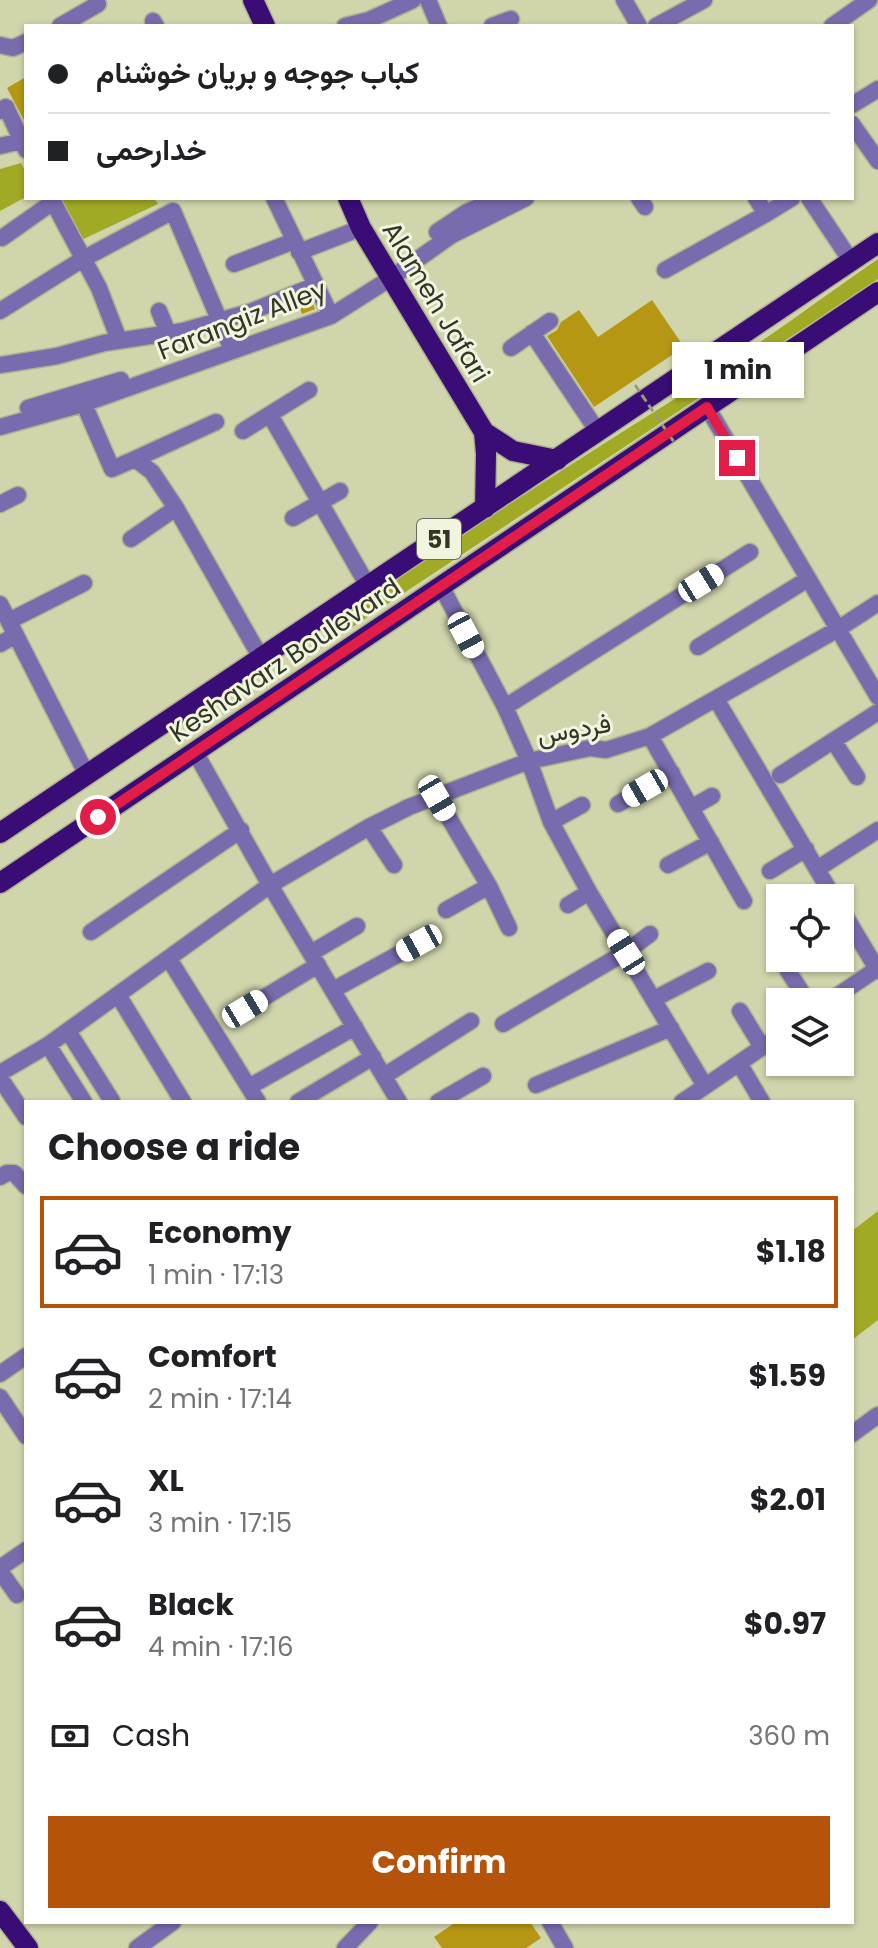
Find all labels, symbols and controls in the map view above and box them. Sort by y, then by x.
text: کباب جوجه و بریان خوشنام [96,51,419,94]
text: خدارحمی [96,128,207,171]
street label: Alameh Jafari [374,215,498,389]
street label: Farangiz Alley [152,271,332,369]
callout: 1 min [671,342,803,398]
text: 1 min [704,352,772,388]
route end [719,440,755,476]
road number: 51 [417,519,461,559]
car [674,560,728,606]
street label: Keshavarz Boulevard [162,569,408,751]
car [444,608,488,662]
street label: فردوس [534,705,614,753]
car [618,766,672,810]
car [415,771,459,825]
route start [80,799,116,835]
map controls [766,884,854,1076]
button: locate [766,884,854,972]
car [392,921,446,965]
car [603,925,649,979]
car [218,986,272,1032]
button: layers [766,988,854,1076]
text: Choose a ride [48,1122,300,1173]
text: Economy [148,1211,292,1254]
icon: car [52,1216,124,1288]
text: $1.18 [756,1230,826,1273]
text: 1 min · 17:13 [148,1257,284,1293]
text: Comfort [148,1335,277,1378]
icon: car [52,1340,124,1412]
text: $1.59 [749,1354,826,1397]
text: 2 min · 17:14 [148,1381,292,1417]
text: XL [148,1459,184,1502]
icon: car [52,1464,124,1536]
text: $2.01 [750,1478,826,1521]
text: 3 min · 17:15 [148,1505,292,1541]
text: Black [148,1583,234,1626]
icon: car [52,1588,124,1660]
text: $0.97 [744,1602,826,1645]
text: 4 min · 17:16 [148,1629,293,1665]
icon: cash [48,1714,92,1758]
text: Cash [112,1714,190,1757]
text: 360 m [748,1718,830,1754]
button: Confirm [48,1816,830,1908]

